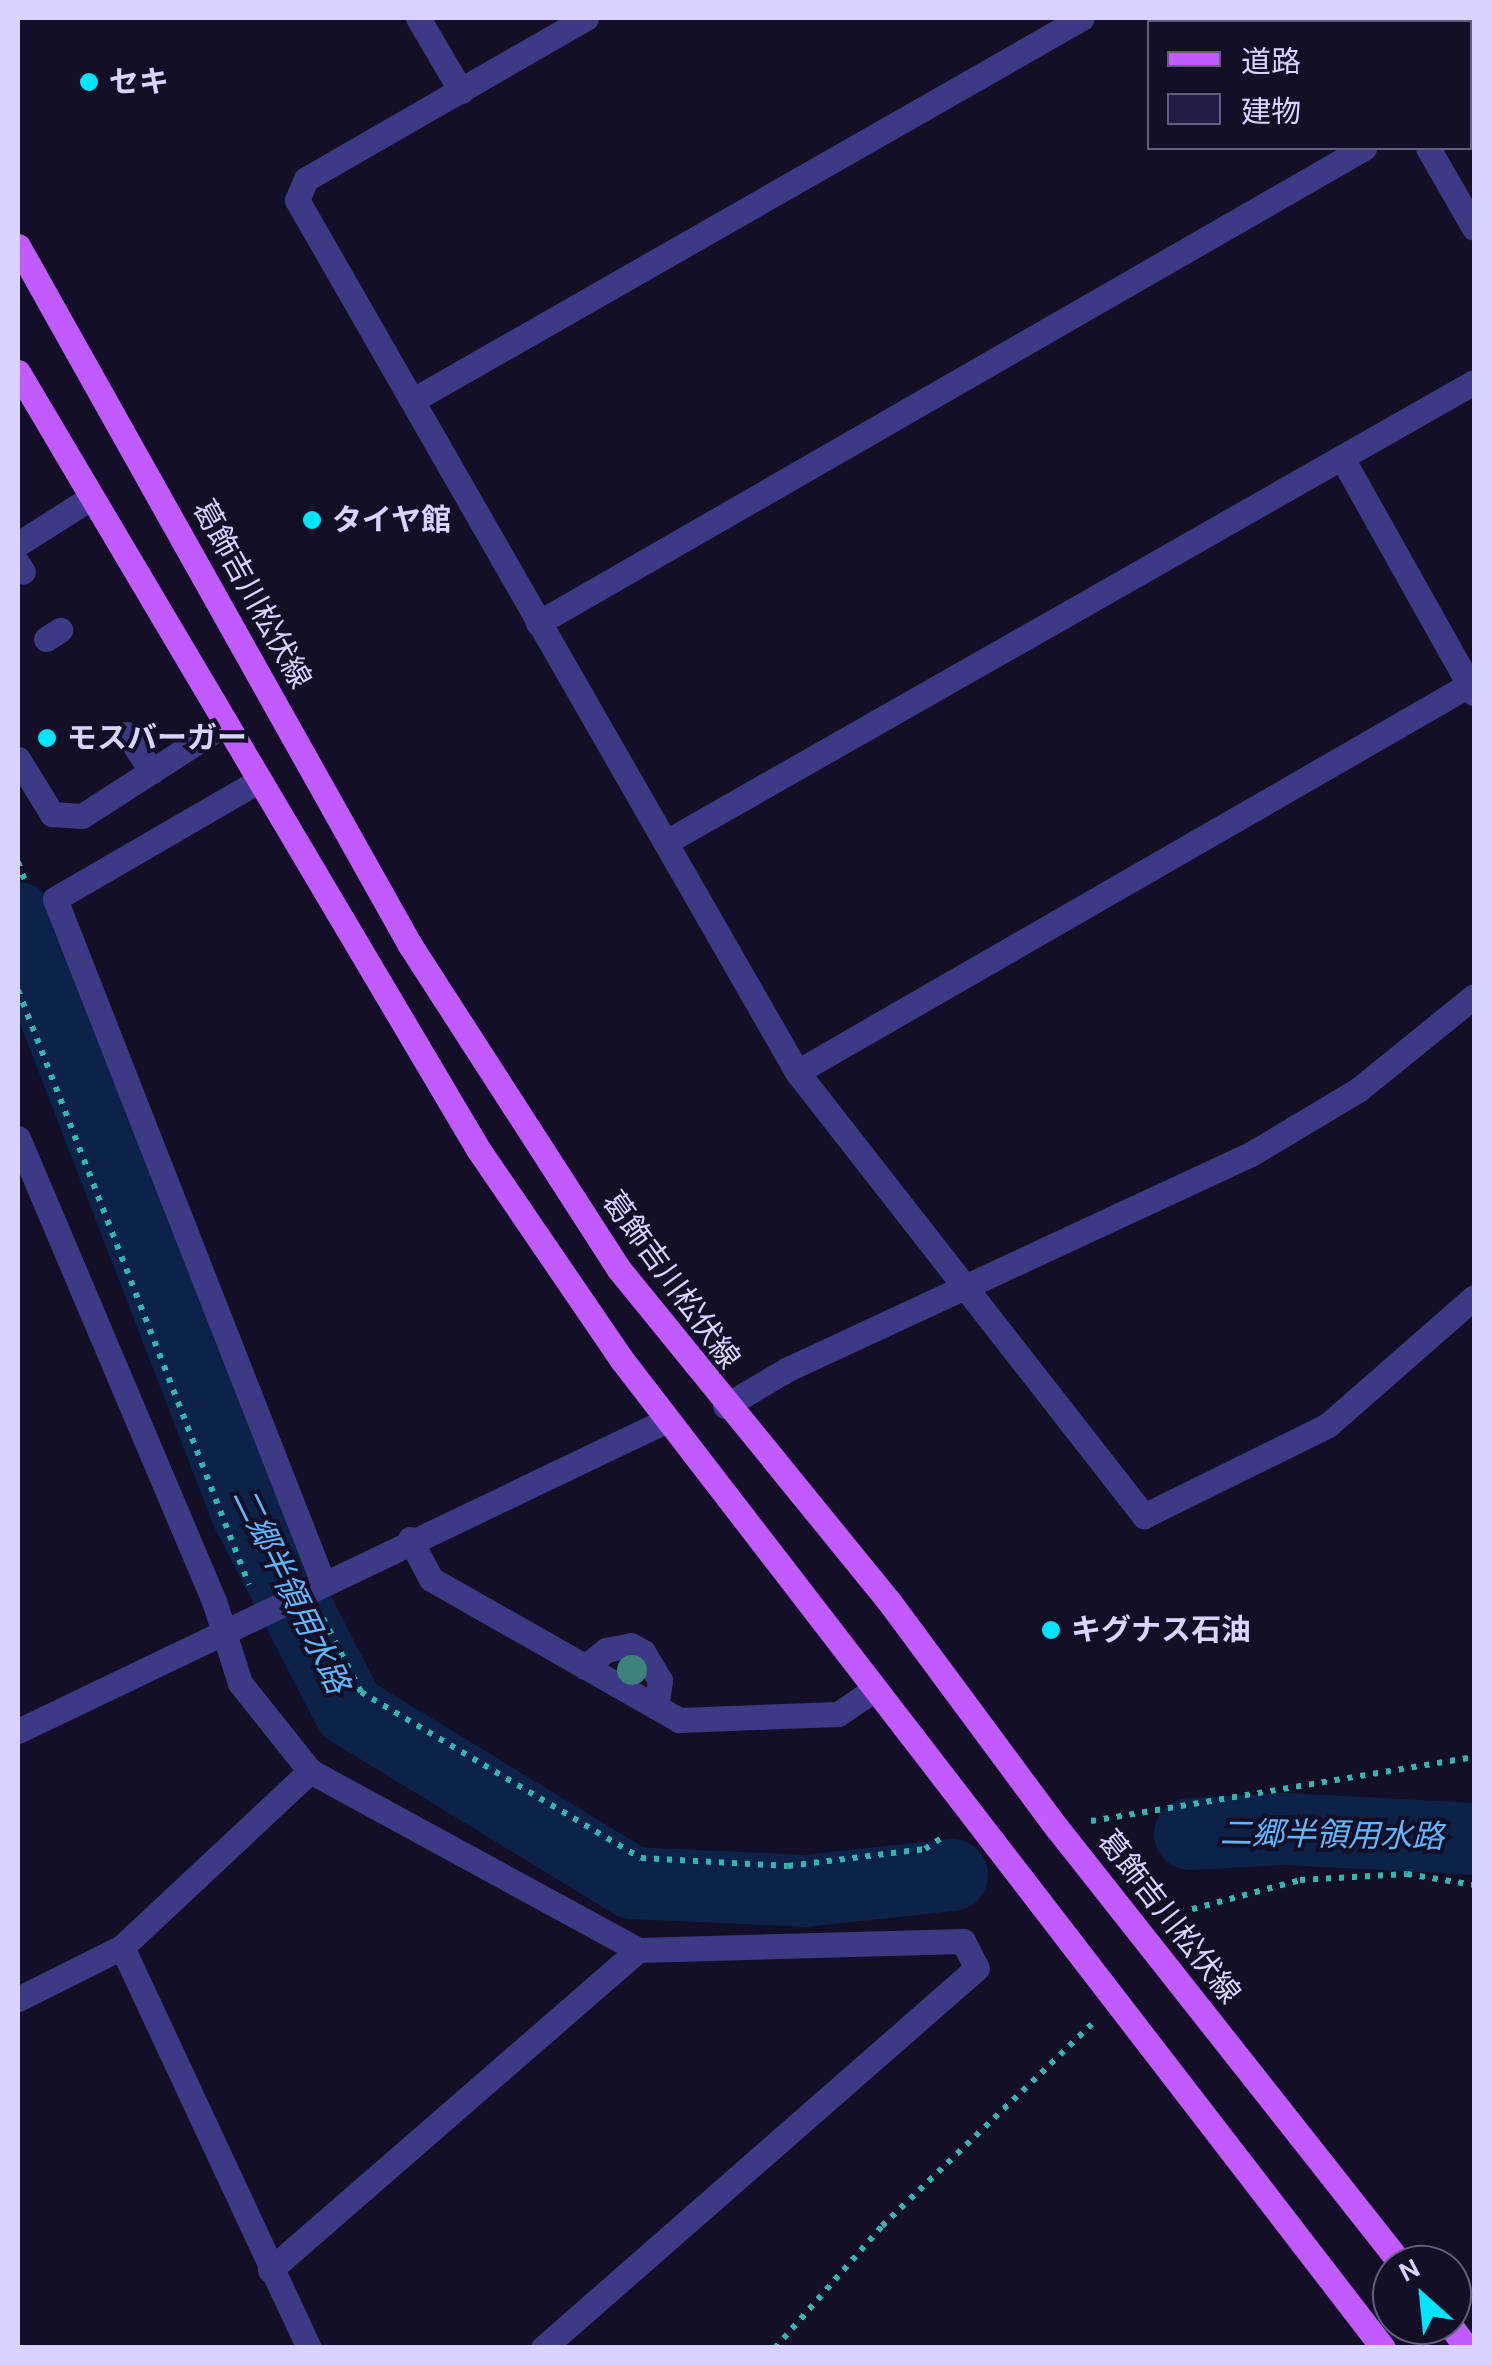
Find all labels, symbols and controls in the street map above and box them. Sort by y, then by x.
legend [1147,20,1472,150]
text: 道路 [1241,44,1301,80]
place label: セキ [109,64,169,100]
marker: セキ [78,71,100,93]
text: 建物 [1241,94,1301,130]
street label: 葛飾吉川松伏線 [185,493,319,695]
place label: タイヤ館 [332,502,452,538]
marker: タイヤ館 [301,509,323,531]
place label: モスバーガー [67,720,247,756]
marker: モスバーガー [36,727,58,749]
street label: 葛飾吉川松伏線 [595,1184,747,1376]
water label: 二郷半領用水路 [224,1482,356,1700]
place label: キグナス石油 [1071,1612,1251,1648]
marker: キグナス石油 [1040,1619,1062,1641]
water label: 二郷半領用水路 [1220,1815,1444,1857]
street label: 葛飾吉川松伏線 [1090,1823,1248,2011]
north arrow [1372,2245,1472,2345]
text: N [1393,2250,1425,2289]

